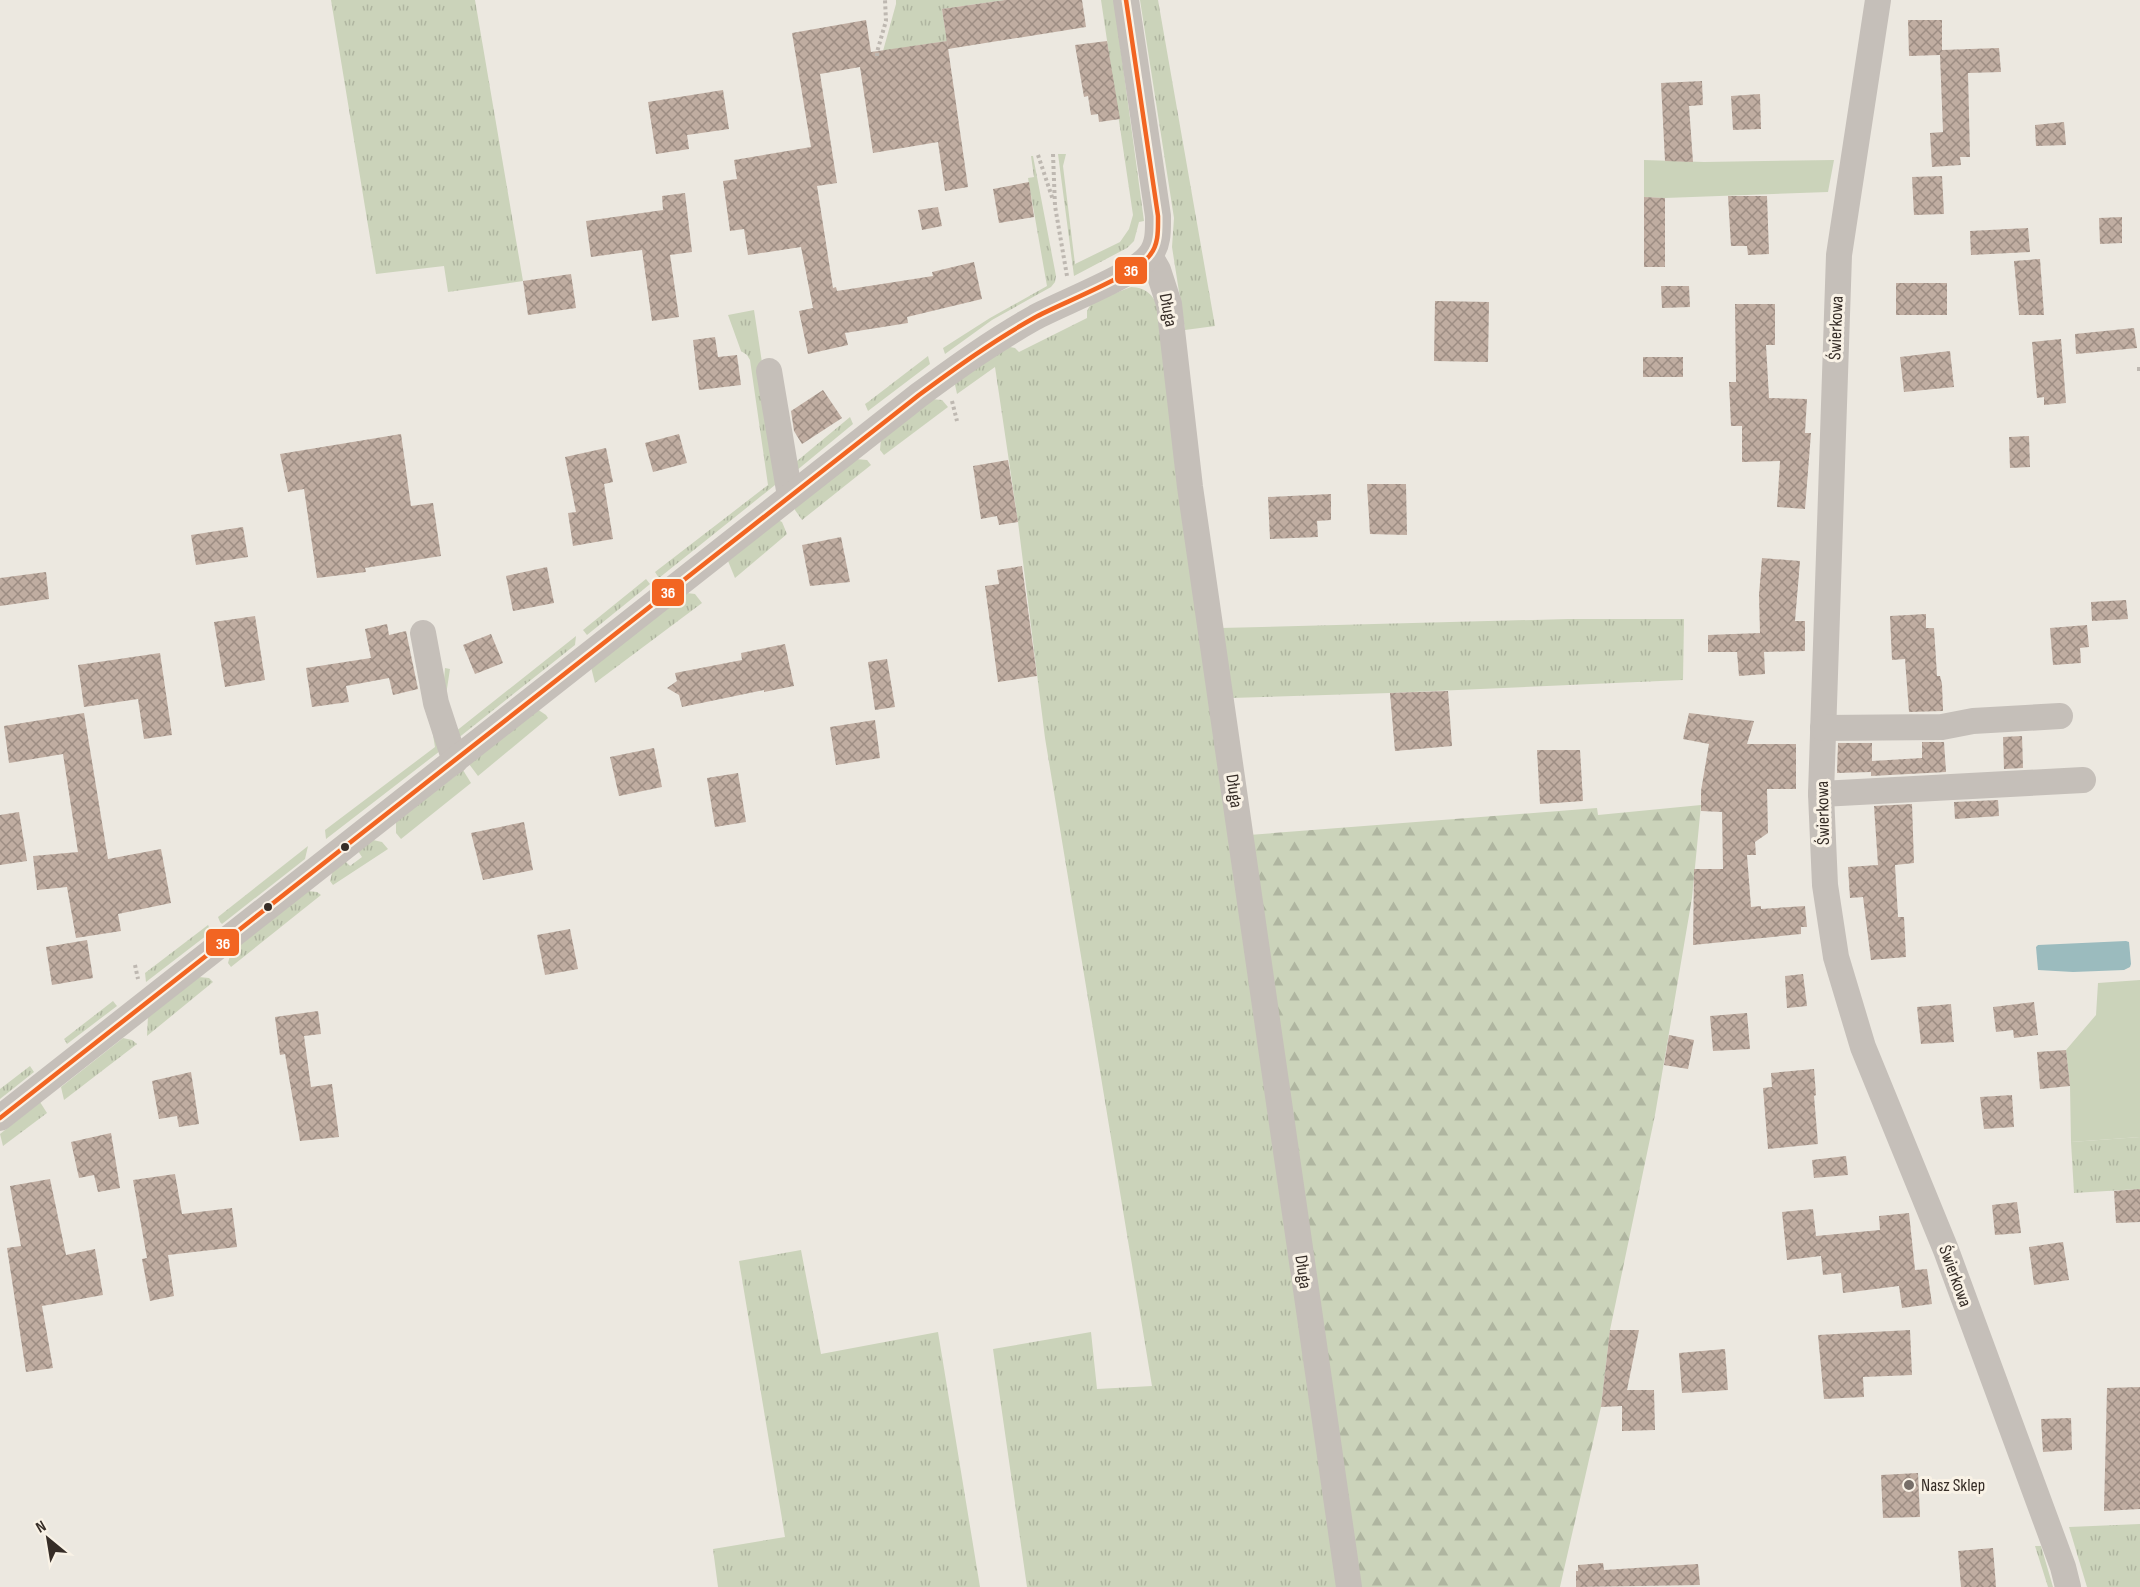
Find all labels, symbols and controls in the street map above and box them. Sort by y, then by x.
line badge: 36 [1114,256,1148,285]
text: 36 [1124,262,1138,281]
street label: Długa [1154,291,1182,329]
street label: Świerkowa [1824,295,1848,361]
line badge: 36 [651,578,685,607]
text: 36 [661,584,675,603]
street label: Długa [1221,773,1247,809]
street label: Świerkowa [1812,781,1834,845]
unlabelled marker [339,841,351,853]
unlabelled marker [262,901,274,913]
line badge: 36 [205,928,240,957]
text: 36 [216,935,230,954]
street label: Świerkowa [1934,1242,1976,1310]
street label: Długa [1290,1254,1316,1290]
place label: Nasz Sklep [1921,1475,1985,1496]
marker: Nasz Sklep [1902,1478,1916,1492]
north arrow [18,1509,78,1569]
text: N [33,1517,50,1538]

